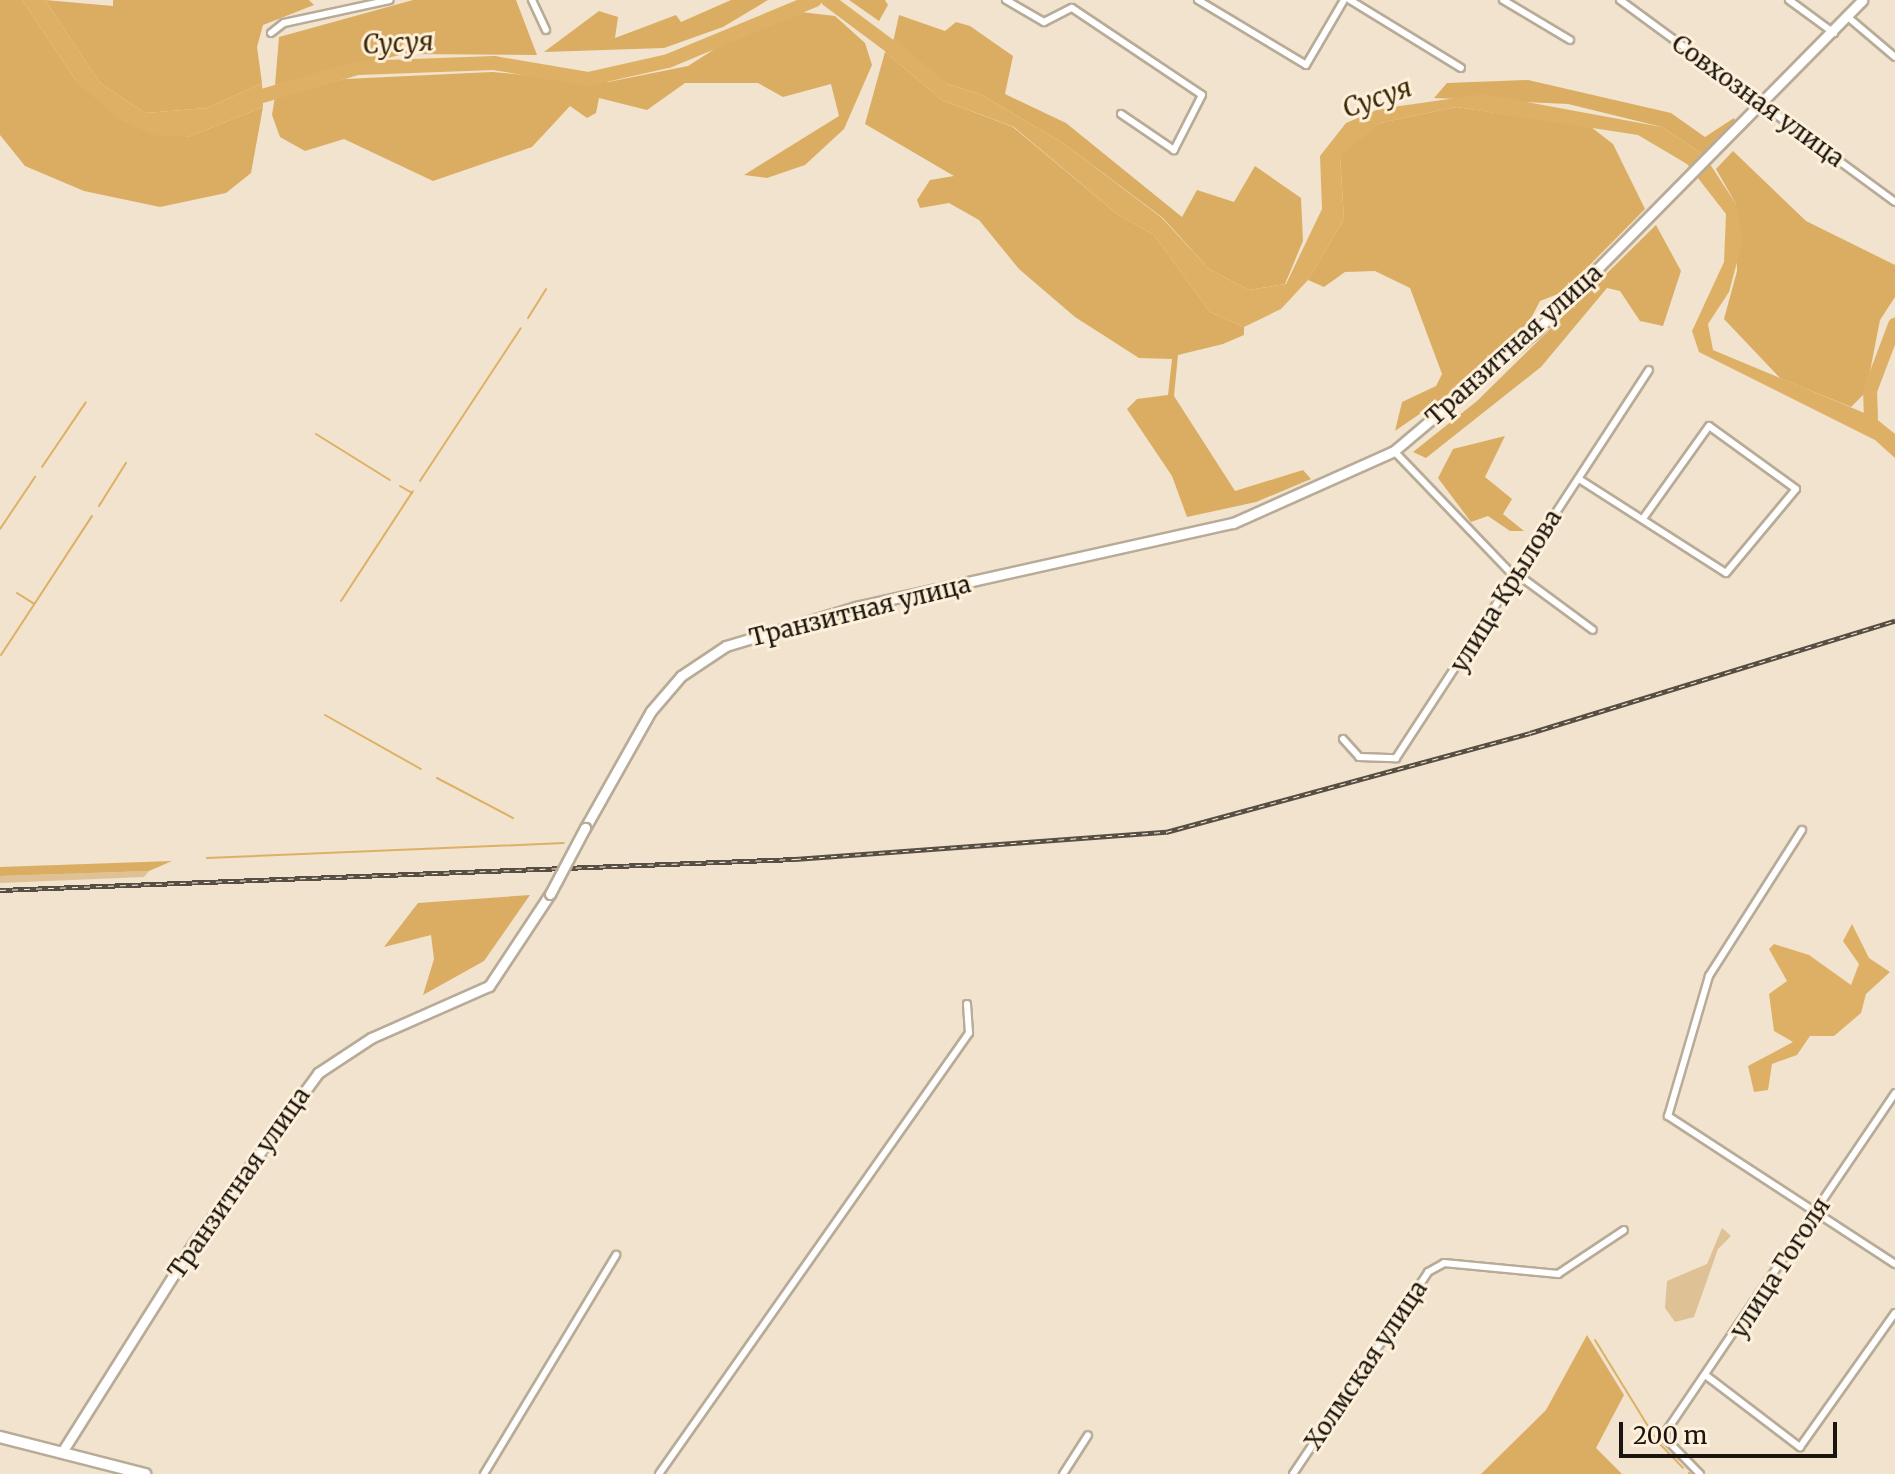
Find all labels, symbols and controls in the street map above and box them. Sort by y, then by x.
water label: Сусуя [362,26,434,60]
street label: Совхозная улица [1666,29,1850,173]
water label: Сусуя [1338,72,1416,124]
street label: Транзитная улица [1420,258,1608,432]
street label: улица Крылова [1444,504,1568,678]
street label: Транзитная улица [746,570,974,652]
street label: Транзитная улица [162,1082,316,1284]
street label: улица Гоголя [1724,1192,1836,1344]
street label: Холмская улица [1299,1275,1433,1455]
scale bar [1623,1406,1841,1456]
text: 200 m [1633,1420,1707,1451]

